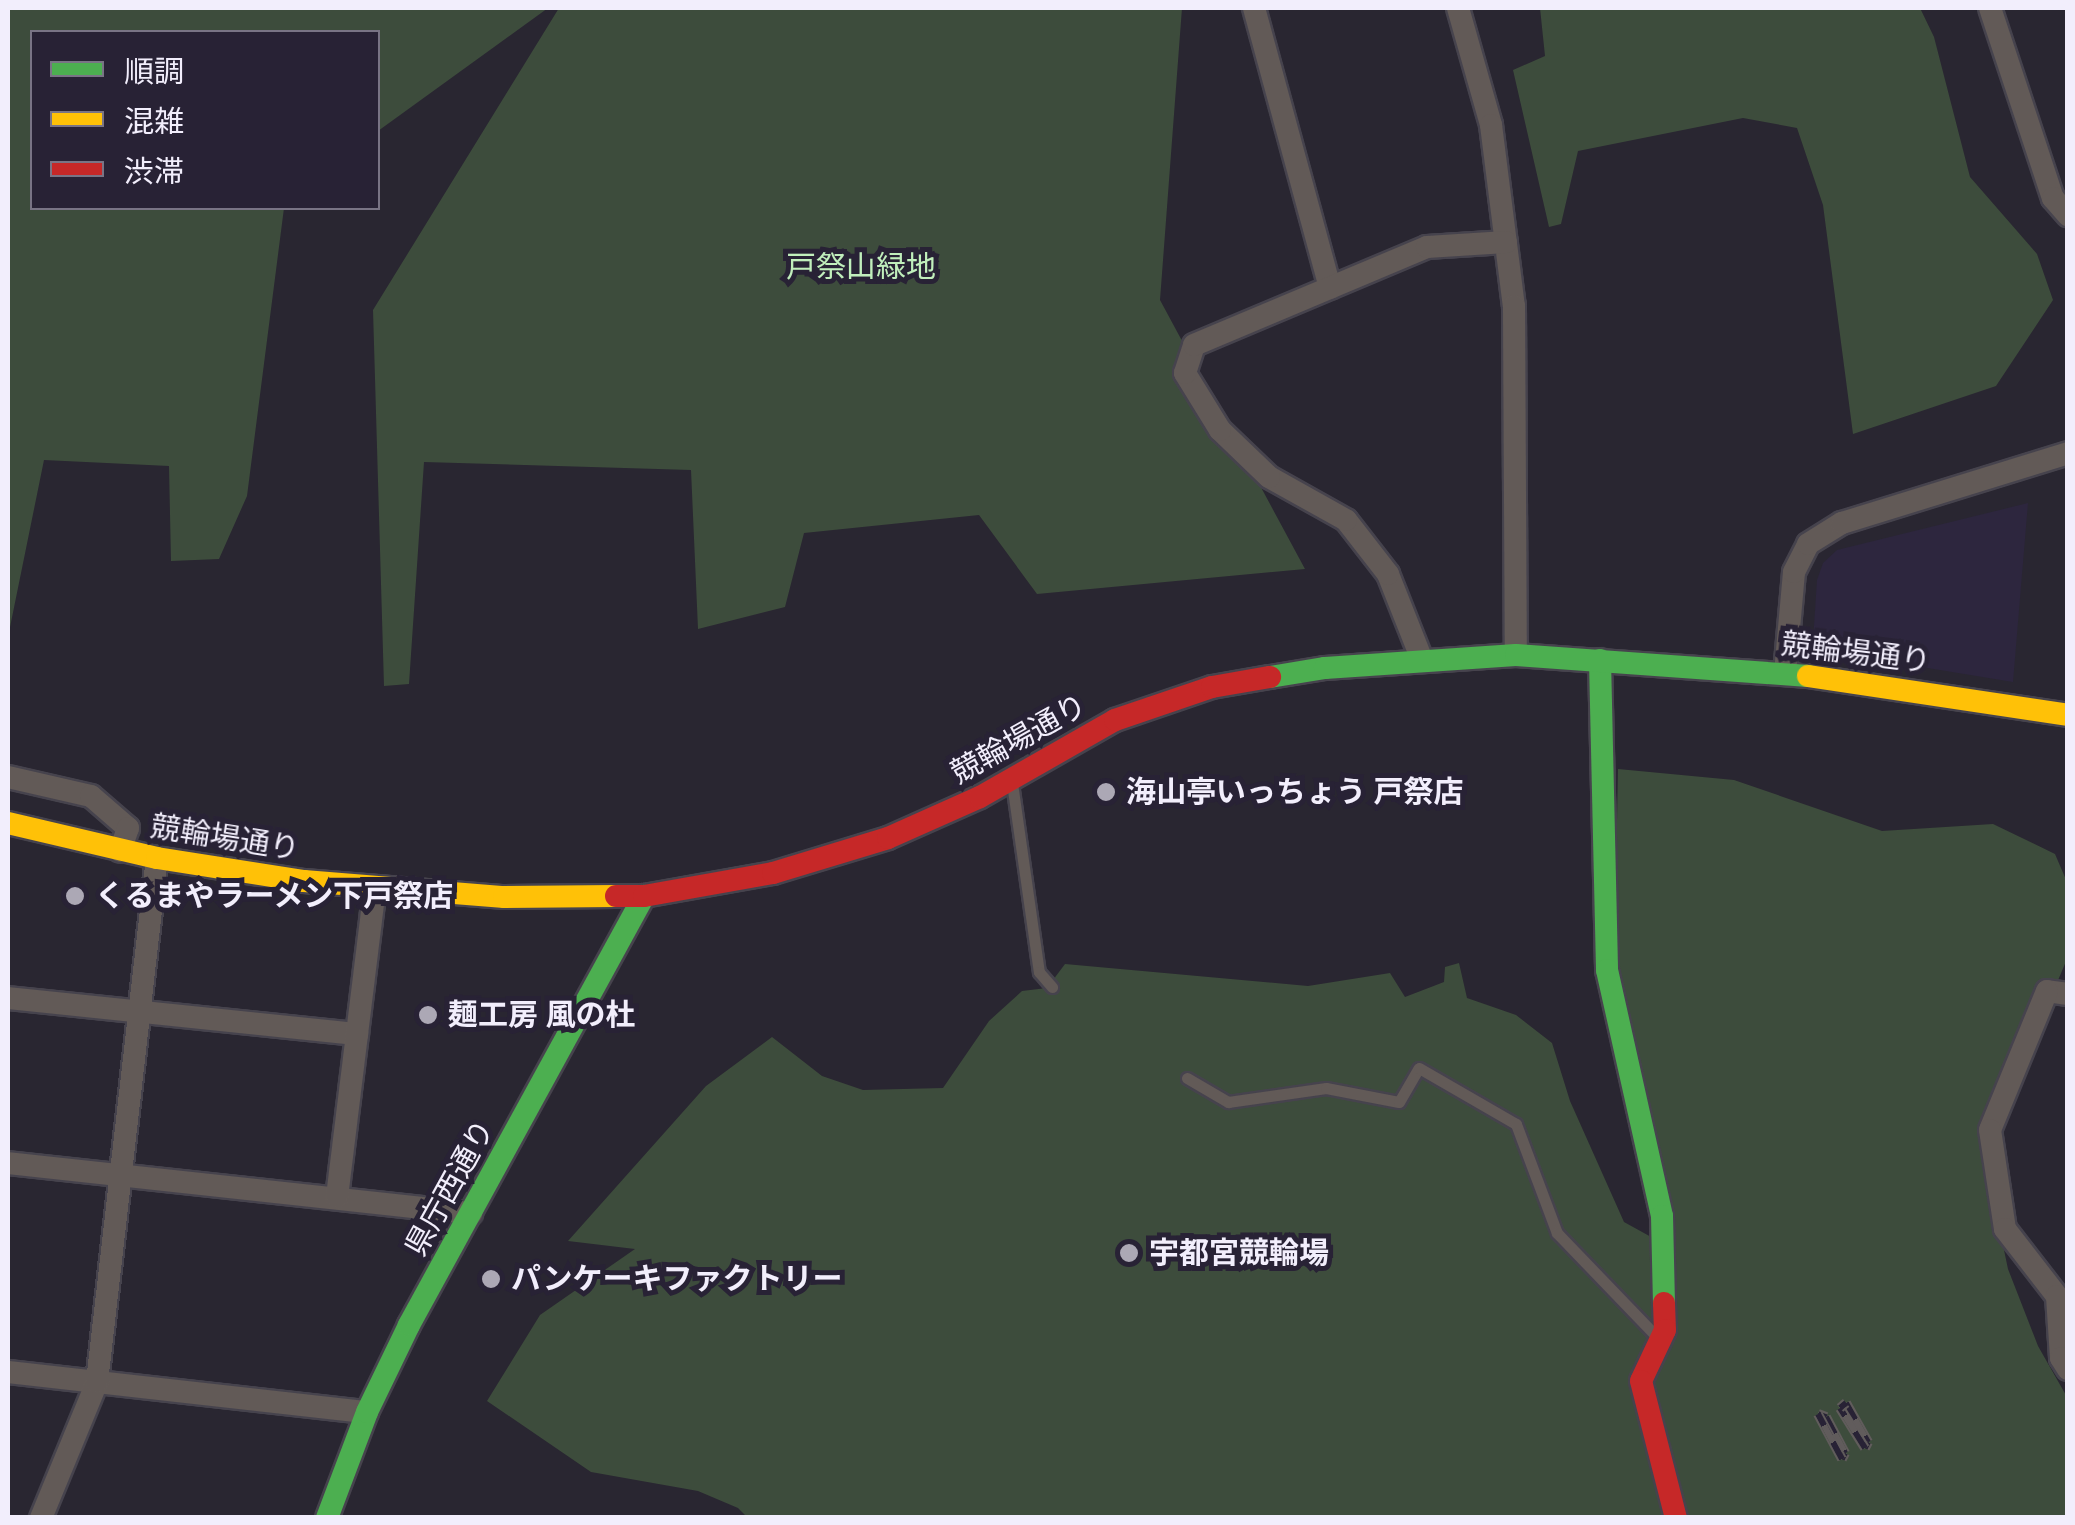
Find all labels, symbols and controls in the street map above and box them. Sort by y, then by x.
legend [30,30,380,210]
text: 順調 [124,52,184,91]
text: 混雑 [124,102,184,141]
text: 渋滞 [124,152,184,191]
park label: 戸祭山緑地 [786,249,936,285]
street label: 競輪場通り [1779,626,1933,680]
street label: 競輪場通り [945,687,1093,791]
place label: 海山亭いっちょう 戸祭店 [1126,774,1464,810]
marker: 海山亭いっちょう 戸祭店 [1095,781,1117,803]
street label: 競輪場通り [148,808,302,868]
place label: くるまやラーメン下戸祭店 [95,878,455,914]
marker: くるまやラーメン下戸祭店 [64,885,86,907]
place label: 麺工房 風の杜 [448,997,636,1033]
marker: 麺工房 風の杜 [417,1004,439,1026]
street label: 県庁西通り [398,1114,502,1262]
place label: 宇都宮競輪場 [1149,1235,1329,1271]
marker: 宇都宮競輪場 [1118,1242,1140,1264]
place label: パンケーキファクトリー [511,1261,841,1297]
marker: パンケーキファクトリー [480,1268,502,1290]

